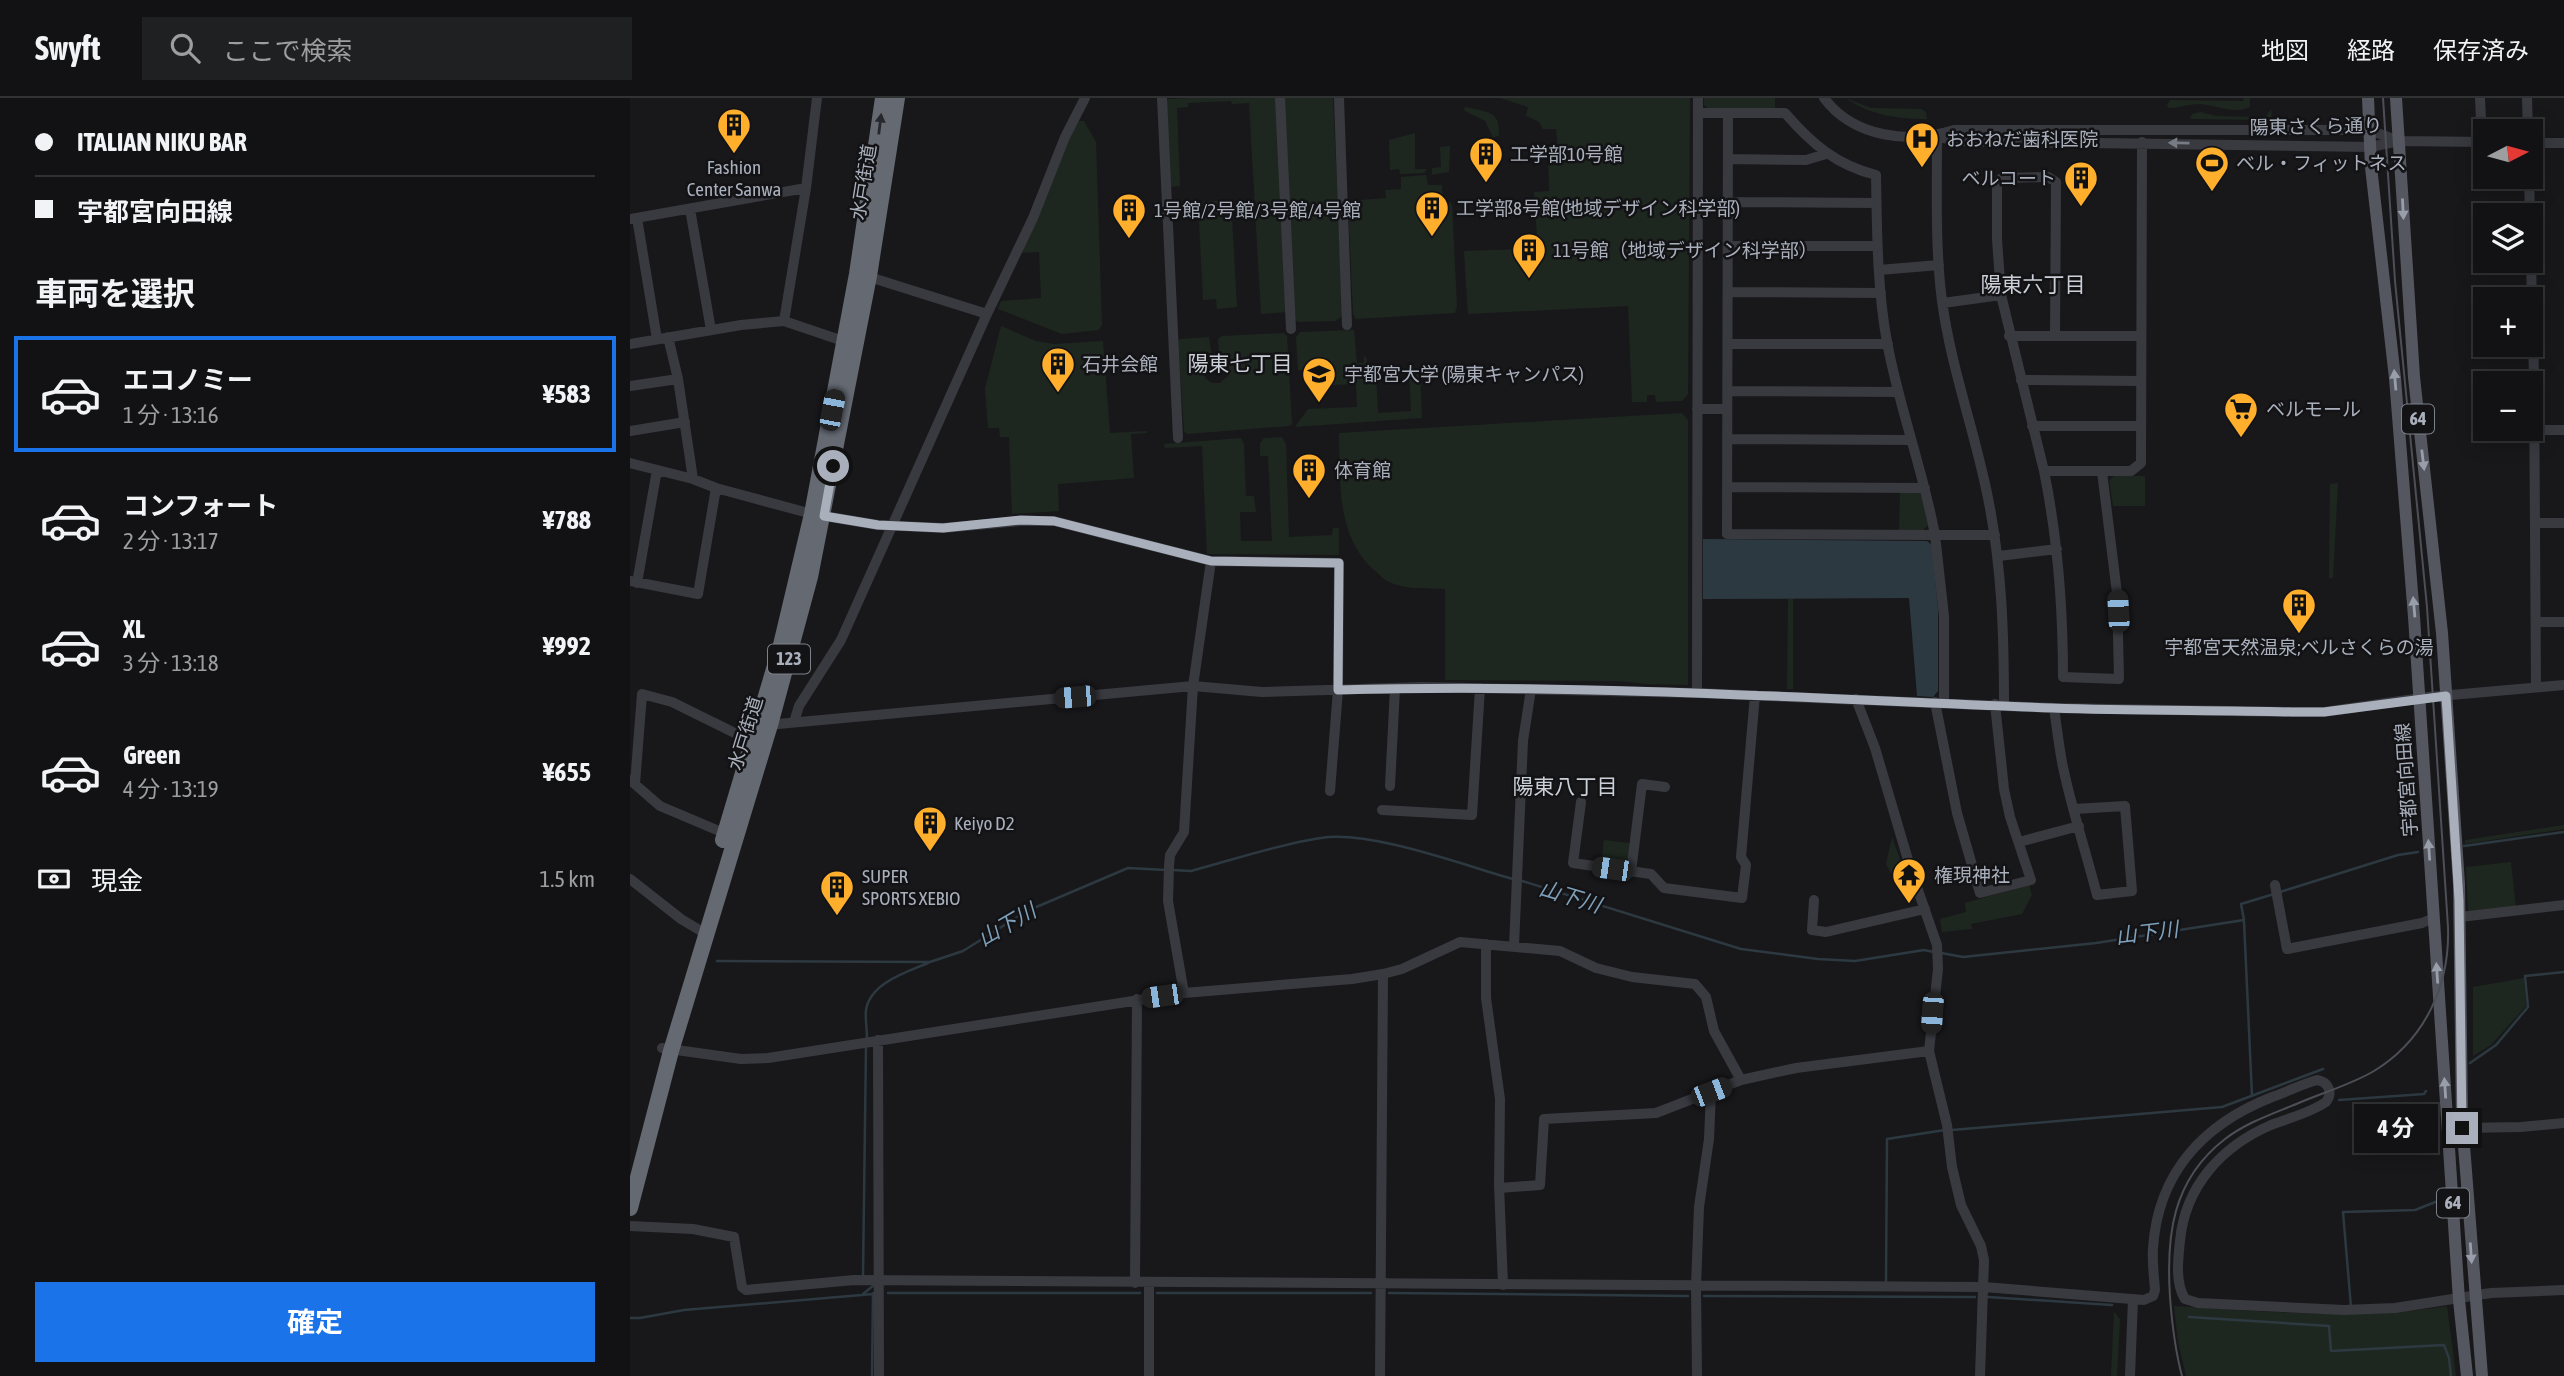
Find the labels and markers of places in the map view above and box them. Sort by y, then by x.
building icon: Fashion Center Sanwa [715,106,753,155]
hospital icon: おおねだ歯科医院 [1903,120,1941,169]
place label: おおねだ歯科医院 [1946,128,2098,150]
building icon: 工学部10号館 [1467,135,1505,184]
place label: 工学部10号館 [1510,143,1623,165]
sports icon: ベル・フィットネス [2193,144,2231,193]
place label: ベル・フィットネス [2236,152,2407,174]
place label: Fashion Center Sanwa [687,156,781,200]
building icon: ベルコート [2062,159,2100,208]
place label: ベルコート [1961,167,2056,189]
building icon: 工学部8号館(地域デザイン科学部) [1413,189,1451,238]
building icon: 1号館/2号館/3号館/4号館 [1110,191,1148,240]
place label: 工学部8号館(地域デザイン科学部) [1456,197,1740,219]
place label: 1号館/2号館/3号館/4号館 [1154,199,1361,221]
building icon: 11号館（地域デザイン科学部） [1510,231,1548,280]
place label: 11号館（地域デザイン科学部） [1553,239,1818,261]
building icon: 石井会館 [1039,345,1077,394]
place label: 石井会館 [1082,353,1158,375]
school or university icon: 宇都宮大学 (陽東キャンパス) [1300,355,1338,404]
place label: 宇都宮大学 (陽東キャンパス) [1344,363,1584,385]
supermarket icon: ベルモール [2222,390,2260,439]
place label: ベルモール [2266,398,2361,420]
building icon: 体育館 [1290,451,1328,500]
place label: 体育館 [1334,459,1391,481]
building icon: 宇都宮天然温泉;ベルさくらの湯 [2280,586,2318,635]
place label: 宇都宮天然温泉;ベルさくらの湯 [2164,636,2434,658]
building icon: Keiyo D2 [911,804,949,853]
place label: Keiyo D2 [954,812,1015,834]
temple icon: 権現神社 [1890,856,1928,905]
place label: 権現神社 [1934,864,2010,886]
place label: SUPER SPORTS XEBIO [862,865,960,909]
building icon: SUPER SPORTS XEBIO [818,868,856,917]

